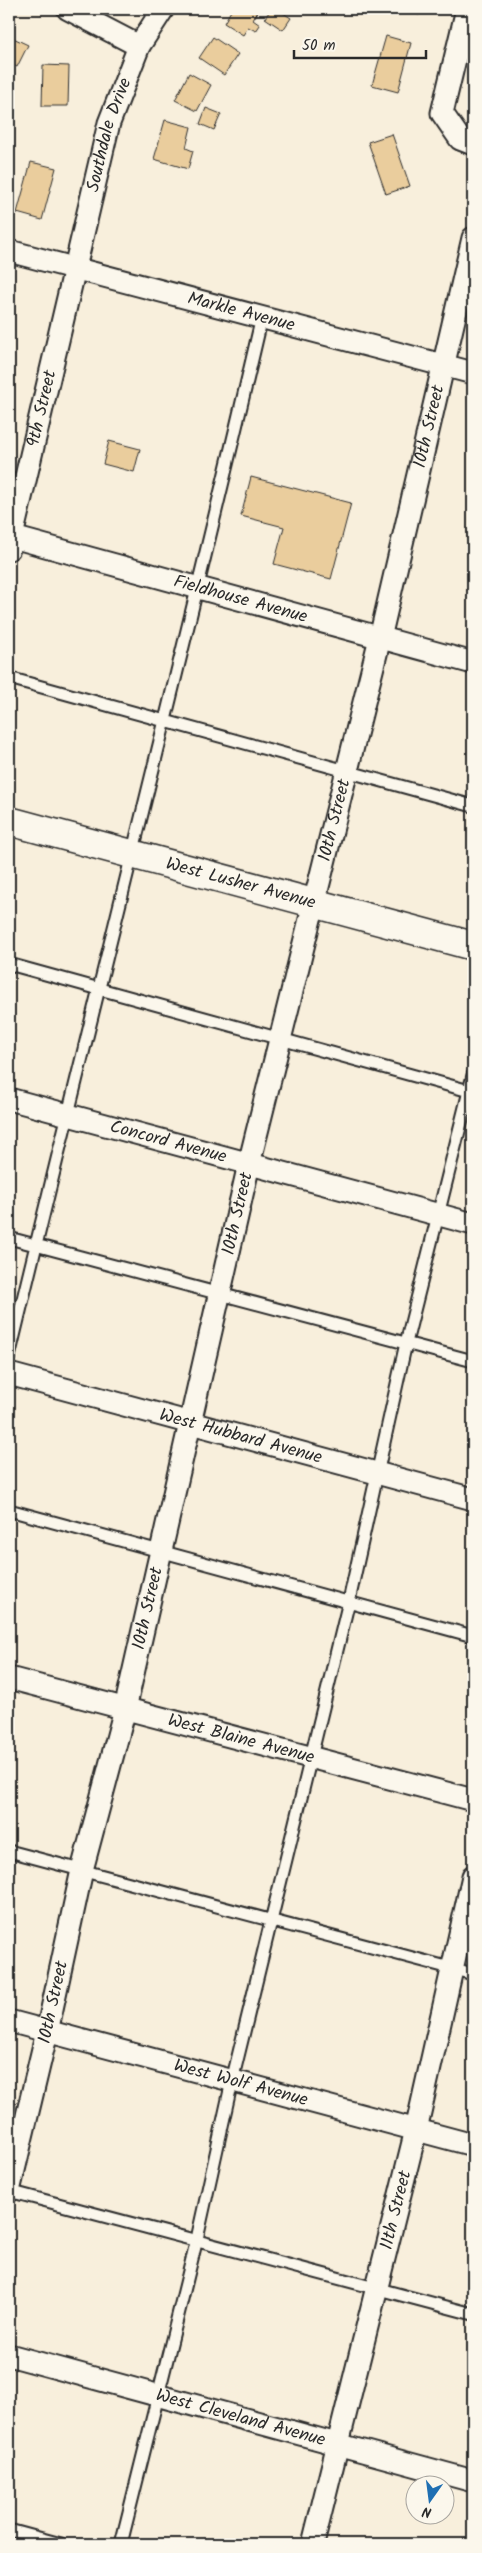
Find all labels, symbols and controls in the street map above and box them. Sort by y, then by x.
scale bar [294,28,427,60]
text: 50 m [302,34,336,58]
street label: Southdale Drive [79,74,140,195]
street label: Markle Avenue [184,284,298,340]
street label: 9th Street [19,366,65,450]
street label: 10th Street [406,381,453,471]
street label: Fieldhouse Avenue [170,567,311,632]
street label: 10th Street [310,775,359,865]
street label: West Lusher Avenue [163,849,319,917]
street label: Concord Avenue [107,1112,230,1172]
street label: 10th Street [214,1168,261,1258]
street label: West Hubbard Avenue [156,1401,325,1472]
street label: 10th Street [124,1563,172,1653]
street label: West Blaine Avenue [165,1706,318,1772]
street label: 10th Street [30,1957,77,2047]
street label: West Wolf Avenue [171,2051,311,2115]
street label: 11th Street [372,2166,420,2253]
street label: West Cleveland Avenue [152,2381,329,2455]
north arrow [404,2476,454,2526]
text: N [420,2500,434,2523]

